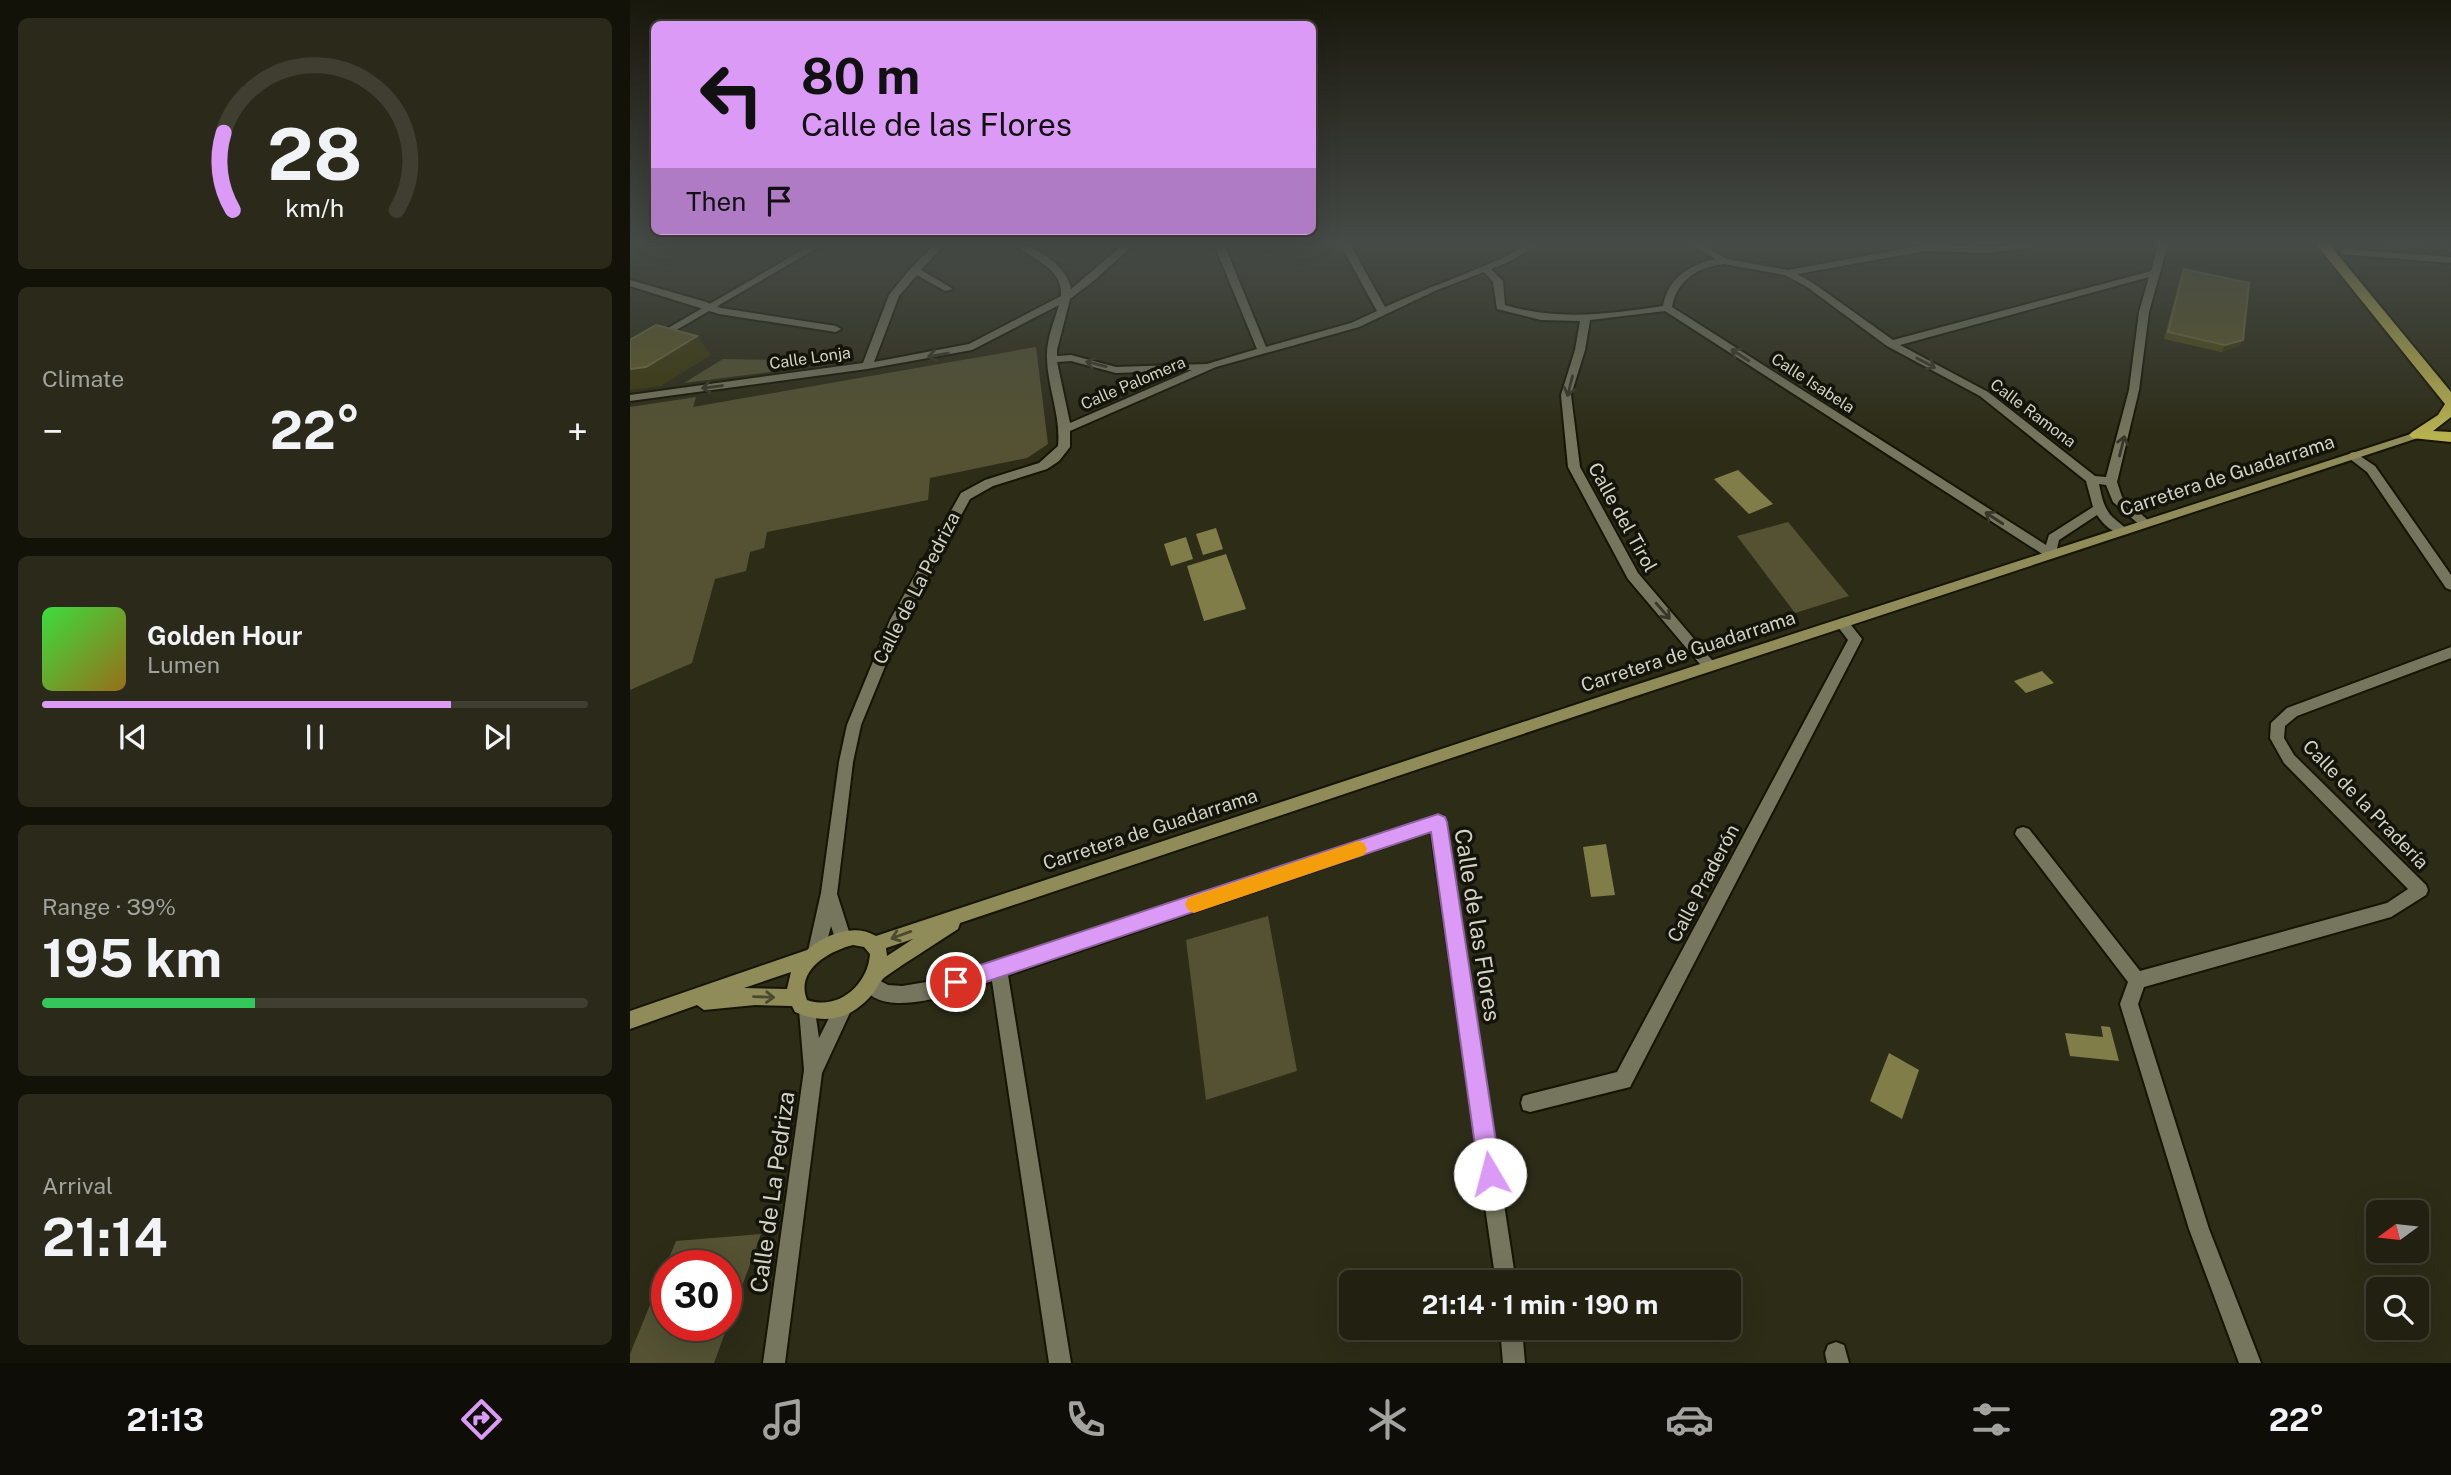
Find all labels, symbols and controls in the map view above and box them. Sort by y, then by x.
text: 80 m [801,47,920,105]
icon: left [686,49,777,140]
text: Calle de las Flores [801,106,1072,143]
text: 28 [267,111,363,196]
icon: arrive [760,182,798,220]
text: Then [686,186,746,217]
text: km/h [286,192,344,222]
street label: Calle Lonja [768,343,852,373]
one-way arrow [1731,348,1751,362]
one-way arrow [927,349,949,362]
street label: Calle Isabela [1768,349,1858,417]
street label: Calle Palomera [1078,352,1188,414]
one-way arrow [1085,357,1108,370]
one-way arrow [1915,357,1936,370]
text: Climate [42,365,124,392]
one-way arrow [1563,374,1576,396]
street label: Calle Ramona [1987,375,2079,451]
one-way arrow [702,381,724,394]
text: 22° [270,400,360,461]
text: − [42,409,63,454]
text: + [567,409,588,454]
street label: Carretera de Guadarrama [2117,430,2337,520]
one-way arrow [2116,435,2129,458]
street label: Calle del Tirol [1584,458,1662,576]
street label: Calle de La Pedriza [868,508,964,668]
one-way arrow [1984,510,2004,524]
one-way arrow [1655,602,1671,620]
street label: Carretera de Guadarrama [1578,606,1798,696]
text: Golden Hour [147,620,302,651]
text: Lumen [147,651,220,678]
icon: previous [114,718,152,756]
icon: pause [296,718,334,756]
icon: next [478,718,516,756]
street label: Calle de la Pradería [2299,735,2433,873]
street label: Carretera de Guadarrama [1040,784,1260,874]
street label: Calle Praderón [1663,820,1743,946]
street label: Calle de las Flores [1449,827,1507,1023]
text: Range · 39% [42,893,176,920]
text: 195 km [42,928,222,989]
one-way arrow [890,930,912,942]
pin [926,952,986,1012]
icon: arrive [937,963,975,1001]
one-way arrow [752,990,775,1004]
street label: Calle de La Pedriza [745,1090,799,1294]
position arrow [1453,1137,1527,1211]
text: Arrival [42,1172,113,1199]
north arrow [2366,1200,2429,1264]
map controls [2366,1200,2429,1340]
text: 21:14 [42,1207,168,1268]
speed limit sign: 30 [651,1250,742,1341]
button: search [2366,1277,2429,1340]
text: 21:14 · 1 min · 190 m [1422,1289,1658,1320]
icon: directions [457,1395,506,1444]
icon: music [759,1395,808,1444]
icon: phone [1061,1395,1110,1444]
icon: climate [1363,1395,1412,1444]
icon: car [1665,1395,1714,1444]
icon: filters [1967,1395,2016,1444]
text: 21:13 [126,1401,204,1438]
text: 22° [2269,1401,2324,1438]

